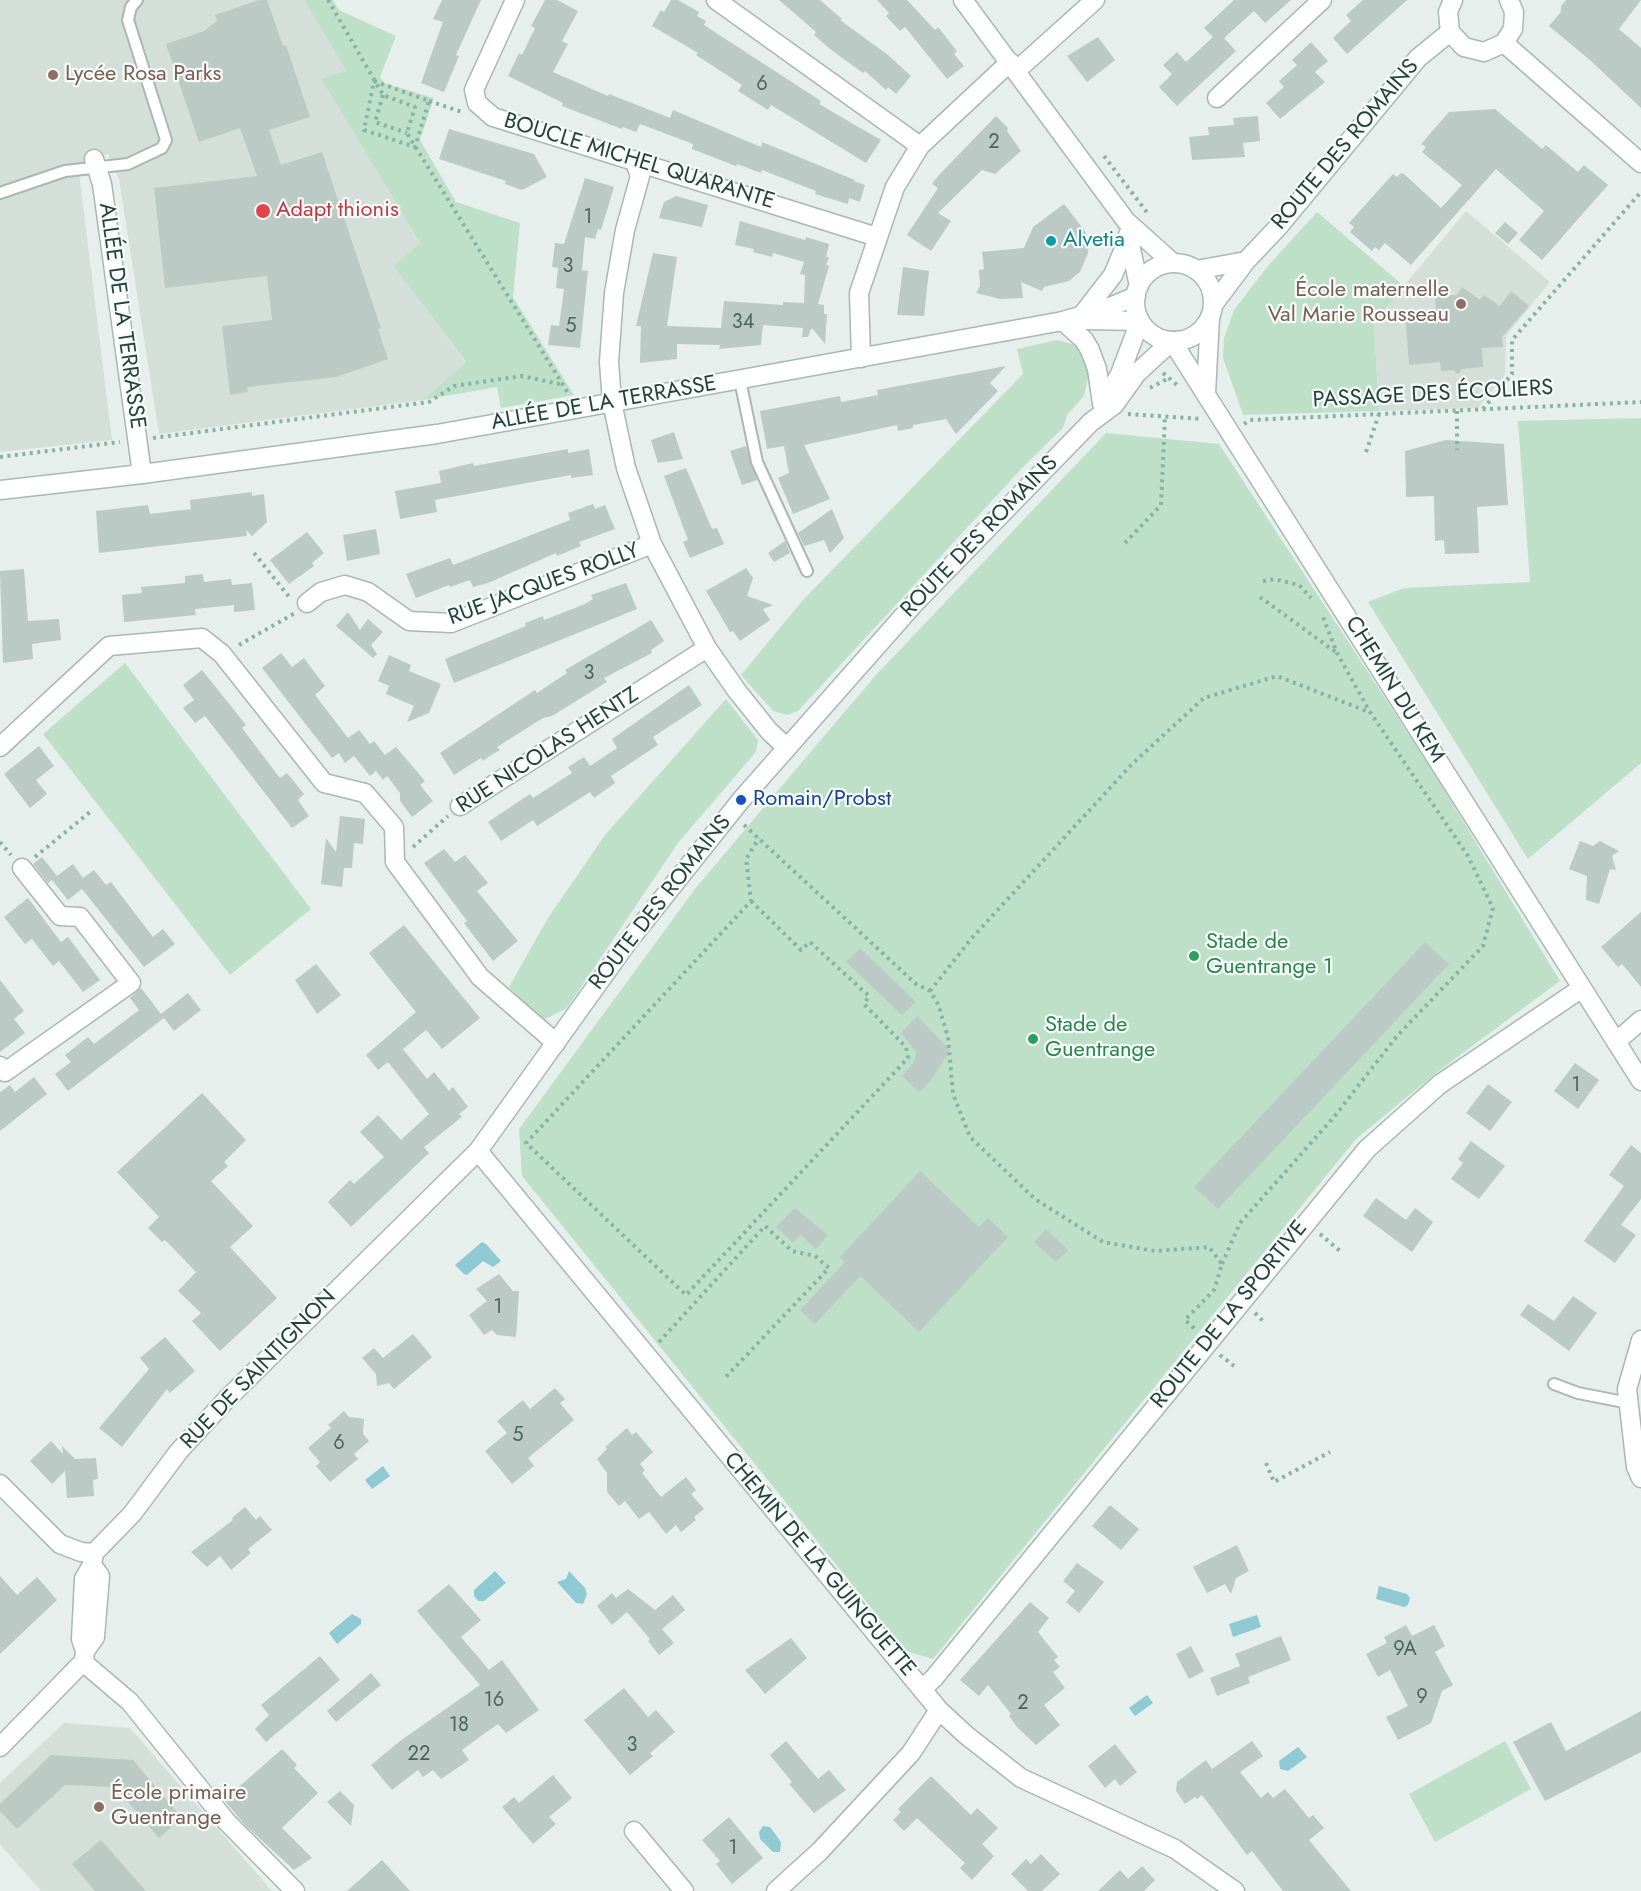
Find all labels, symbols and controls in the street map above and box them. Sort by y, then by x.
street label: ROUTE DES ROMAINS [1267,54,1425,236]
place label: Lycée Rosa Parks [65,62,221,88]
marker: Lycée Rosa Parks [46,68,60,82]
house number: 6 [756,73,768,97]
street label: BOUCLE MICHEL QUARANTE [500,108,778,216]
house number: 2 [988,131,1000,155]
place label: Adapt thionis [276,198,399,224]
street label: ALLÉE DE LA TERRASSE [92,201,150,431]
marker: Adapt thionis [254,202,272,220]
house number: 1 [584,206,592,230]
place label: Alvetia [1063,228,1125,254]
marker: Alvetia [1044,234,1058,248]
house number: 3 [563,255,573,279]
place label: École maternelle Val Marie Rousseau [1268,278,1449,330]
marker: École maternelle Val Marie Rousseau [1454,297,1468,311]
house number: 34 [732,311,754,335]
house number: 5 [565,315,577,339]
street label: ALLÉE DE LA TERRASSE [489,371,719,437]
street label: PASSAGE DES ÉCOLIERS [1312,376,1554,414]
street label: ROUTE DES ROMAINS [896,451,1064,623]
street label: RUE JACQUES ROLLY [445,538,643,632]
street label: CHEMIN DU KEM [1338,612,1450,768]
house number: 3 [584,662,594,686]
street label: RUE NICOLAS HENTZ [452,682,644,820]
place label: Romain/Probst [753,787,891,813]
marker: Romain/Probst [734,793,748,807]
street label: ROUTE DES ROMAINS [585,810,737,996]
place label: Stade de Guentrange 1 [1206,930,1333,981]
marker: Stade de Guentrange 1 [1187,949,1201,963]
place label: Stade de Guentrange [1045,1013,1155,1064]
marker: Stade de Guentrange [1026,1032,1040,1046]
house number: 1 [1572,1074,1580,1098]
street label: ROUTE DE LA SPORTIVE [1146,1216,1314,1414]
street label: RUE DE SAINTIGNON [176,1285,342,1455]
house number: 1 [494,1296,502,1320]
house number: 5 [512,1424,524,1448]
house number: 6 [333,1432,345,1456]
street label: CHEMIN DE LA GUINGUETTE [717,1448,921,1682]
house number: 9A [1393,1638,1417,1662]
house number: 9 [1416,1686,1428,1710]
house number: 16 [484,1689,504,1713]
house number: 2 [1017,1692,1029,1716]
house number: 18 [449,1714,469,1738]
house number: 3 [627,1734,637,1758]
house number: 22 [408,1743,430,1767]
place label: École primaire Guentrange [111,1781,246,1832]
marker: École primaire Guentrange [92,1800,106,1814]
house number: 1 [729,1837,737,1861]

